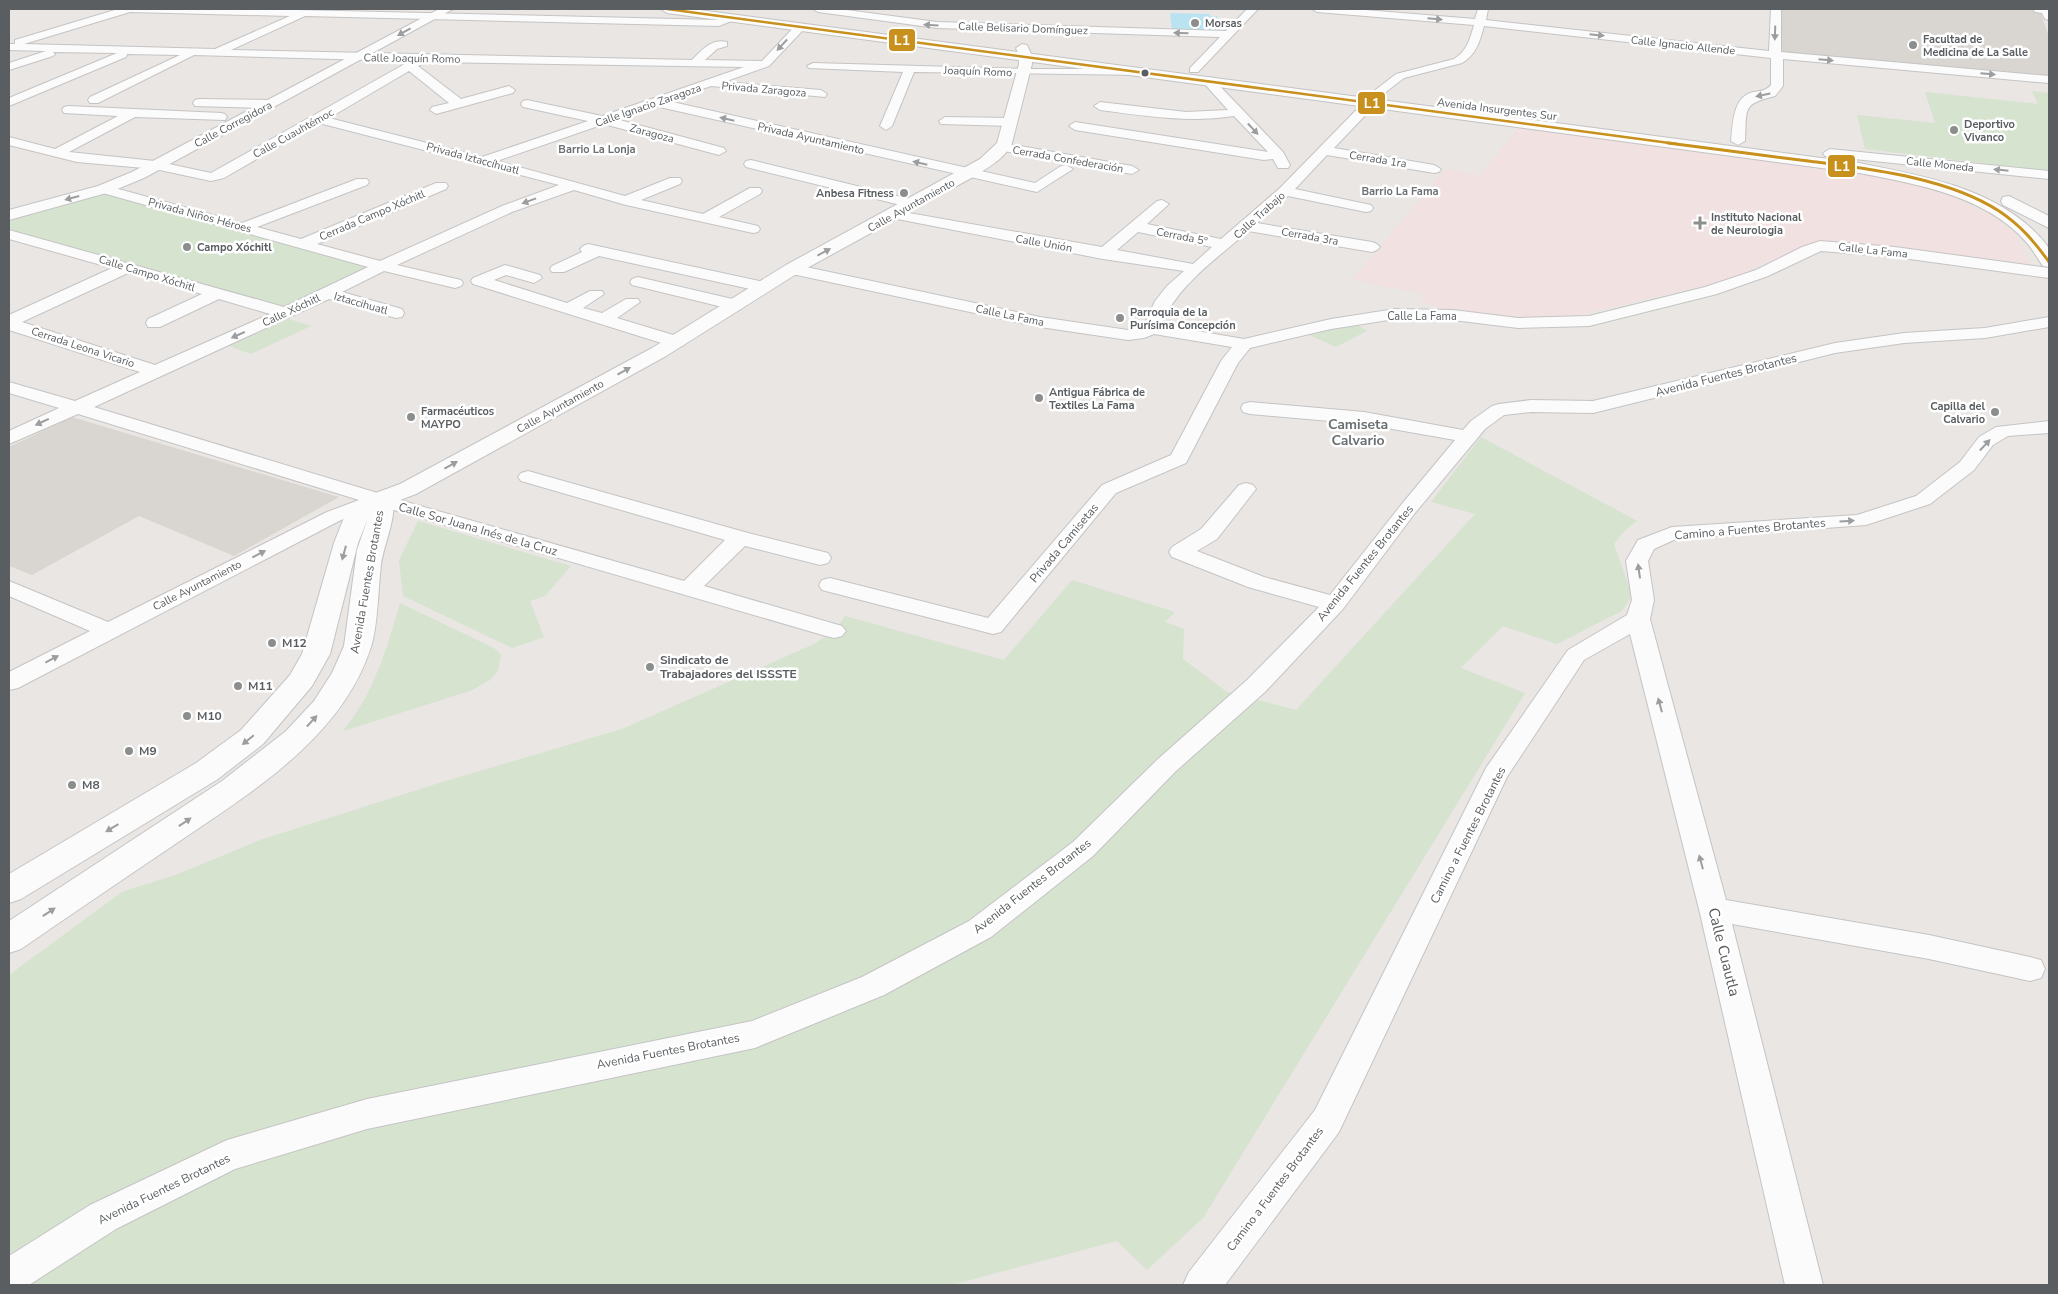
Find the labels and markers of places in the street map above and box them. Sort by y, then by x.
place label: Morsas [1205,16,1242,31]
marker: Morsas [1189,17,1201,29]
place label: Facultad de Medicina de La Salle [1923,32,2028,60]
marker: Facultad de Medicina de La Salle [1907,39,1919,51]
unlabelled marker [1140,68,1150,78]
place label: Deportivo Vivanco [1963,117,2015,145]
marker: Deportivo Vivanco [1948,124,1960,136]
place label: Anbesa Fitness [816,186,894,201]
marker: Anbesa Fitness [898,187,910,199]
place label: Instituto Nacional de Neurologia [1711,210,1802,238]
marker: Instituto Nacional de Neurologia [1693,216,1707,230]
place label: Campo Xóchitl [197,240,272,255]
marker: Campo Xóchitl [181,241,193,253]
place label: Parroquia de la Purísima Concepción [1130,305,1236,333]
marker: Parroquia de la Purísima Concepción [1114,312,1126,324]
place label: Antigua Fábrica de Textiles La Fama [1049,385,1145,413]
marker: Antigua Fábrica de Textiles La Fama [1033,392,1045,404]
place label: Capilla del Calvario [1930,399,1985,427]
place label: Farmacéuticos MAYPO [421,404,494,432]
marker: Capilla del Calvario [1989,406,2001,418]
marker: Farmacéuticos MAYPO [405,411,417,423]
place label: M12 [282,635,307,651]
marker: M12 [266,637,278,649]
place label: Sindicato de Trabajadores del ISSSTE [660,652,797,682]
marker: Sindicato de Trabajadores del ISSSTE [644,661,656,673]
place label: M11 [248,678,273,694]
marker: M11 [232,680,244,692]
place label: M10 [197,708,222,724]
marker: M10 [181,710,193,722]
place label: M9 [139,743,157,759]
marker: M9 [123,745,135,757]
place label: M8 [82,777,100,793]
marker: M8 [66,779,78,791]

